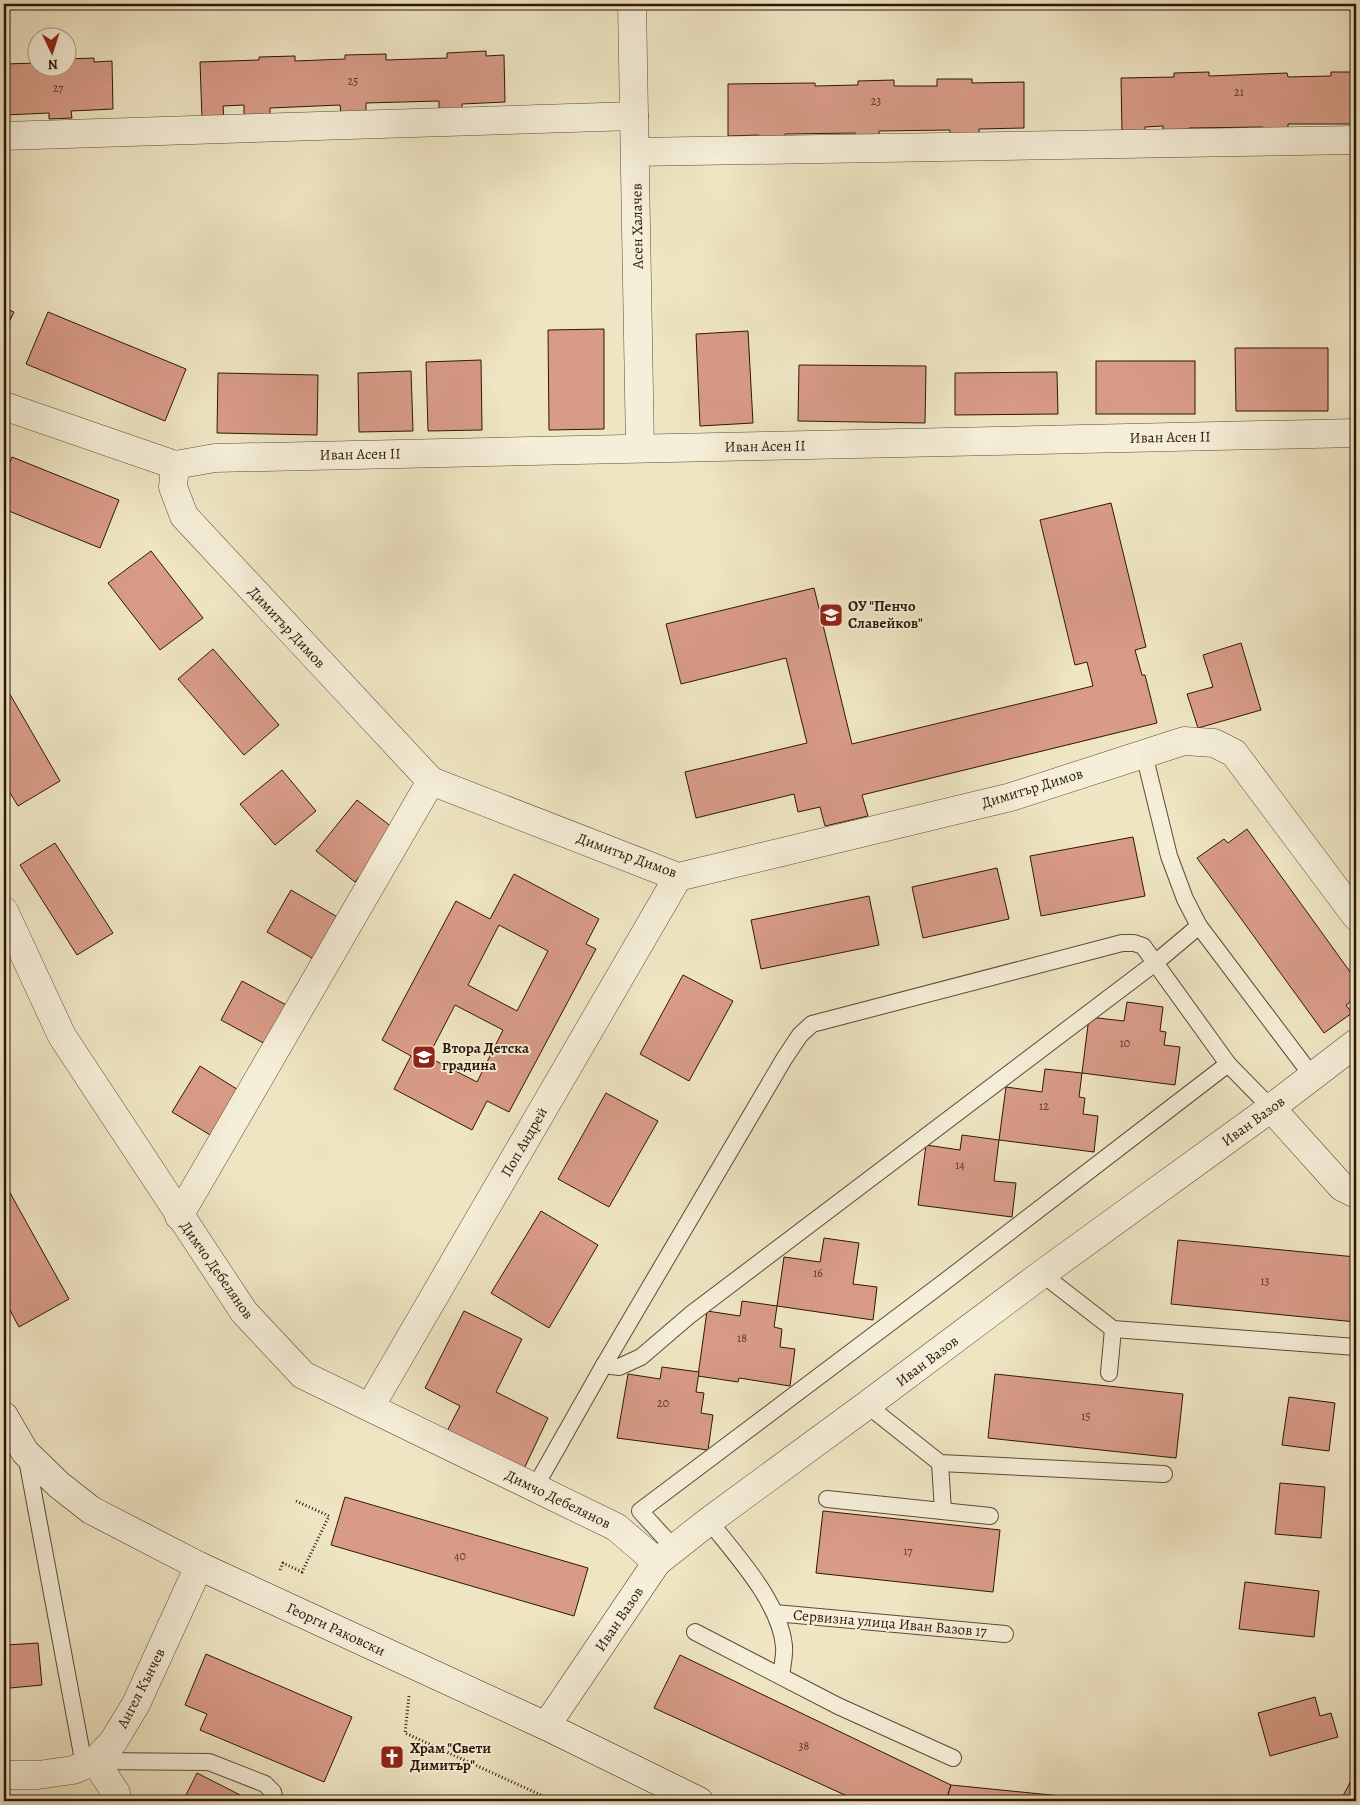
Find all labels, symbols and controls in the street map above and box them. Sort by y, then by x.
north arrow [28,28,78,78]
text: N [47,55,59,74]
house number: 25 [348,73,358,89]
house number: 27 [53,80,64,96]
house number: 21 [1234,84,1244,100]
house number: 23 [871,93,881,109]
street label: Асен Халачев [626,183,648,270]
street label: Иван Асен II [1129,426,1211,448]
street label: Иван Асен II [724,435,806,457]
street label: Иван Асен II [319,443,401,465]
street label: Димитър Димов [244,582,330,672]
place label: ОУ "Пенчо Славейков" [848,596,923,633]
school or university icon: ОУ "Пенчо Славейков" [818,602,844,628]
street label: Димитър Димов [979,763,1085,813]
street label: Димитър Димов [574,828,680,882]
house number: 10 [1120,1035,1130,1051]
place label: Втора Детска градина [442,1038,530,1075]
school or university icon: Втора Детска градина [411,1044,437,1070]
street label: Иван Вазов [1217,1091,1289,1151]
house number: 12 [1039,1098,1049,1114]
street label: Поп Андрей [496,1103,552,1181]
house number: 14 [955,1157,965,1173]
street label: Димчо Дебелянов [176,1217,258,1323]
house number: 16 [813,1265,823,1281]
house number: 13 [1260,1273,1270,1289]
house number: 18 [737,1330,747,1346]
street label: Иван Вазов [891,1331,963,1391]
house number: 20 [657,1395,669,1411]
house number: 15 [1081,1408,1091,1424]
street label: Димчо Дебелянов [502,1465,614,1533]
house number: 17 [903,1543,914,1559]
house number: 40 [454,1548,466,1564]
street label: Иван Вазов [590,1583,648,1655]
street label: Георги Раковски [283,1597,389,1661]
street label: Сервизна улица Иван Вазов 17 [792,1605,988,1641]
street label: Ангел Кънчев [112,1644,170,1732]
place label: Храм "Свети Димитър" [410,1738,491,1775]
house number: 38 [799,1738,810,1754]
church icon: Храм "Свети Димитър" [379,1744,405,1770]

